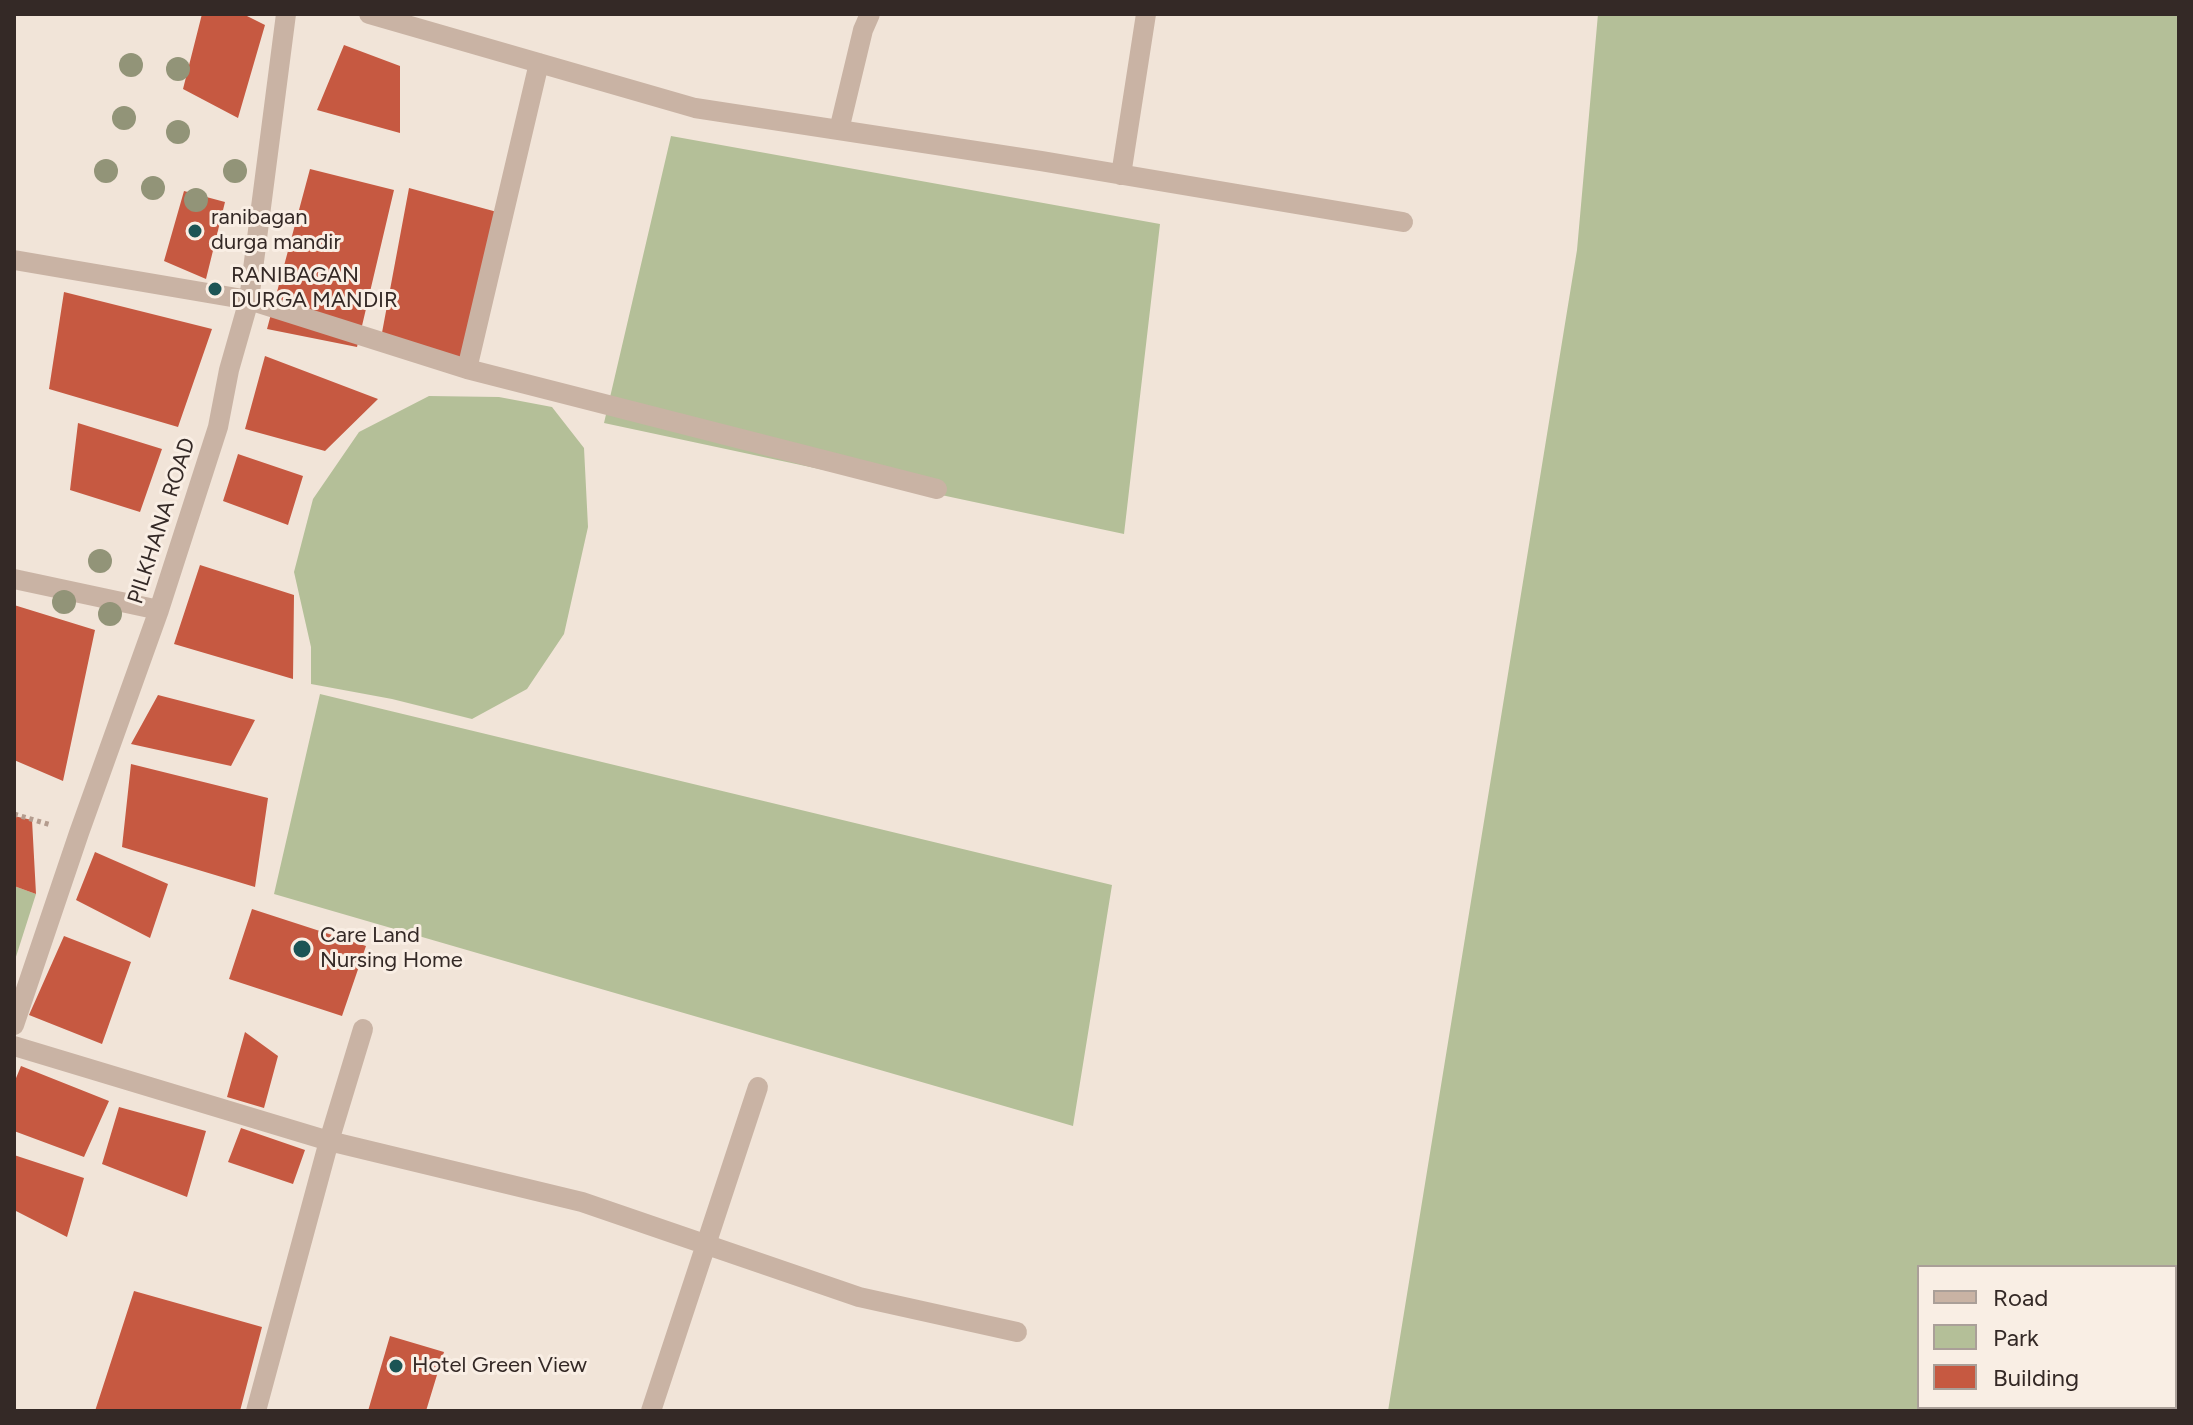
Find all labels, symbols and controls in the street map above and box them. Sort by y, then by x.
place label: ranibagan durga mandir [211,205,341,256]
marker: ranibagan durga mandir [186,222,204,240]
place label: RANIBAGAN DURGA MANDIR [231,263,398,314]
marker: RANIBAGAN DURGA MANDIR [206,280,224,298]
street label: PILKHANA ROAD [123,435,201,607]
place label: Care Land Nursing Home [320,923,463,974]
marker: Care Land Nursing Home [291,938,313,960]
legend [1917,1265,2177,1409]
text: Road [1993,1283,2048,1312]
text: Park [1993,1323,2039,1352]
place label: Hotel Green View [412,1353,587,1379]
marker: Hotel Green View [387,1357,405,1375]
text: Building [1993,1363,2079,1392]

